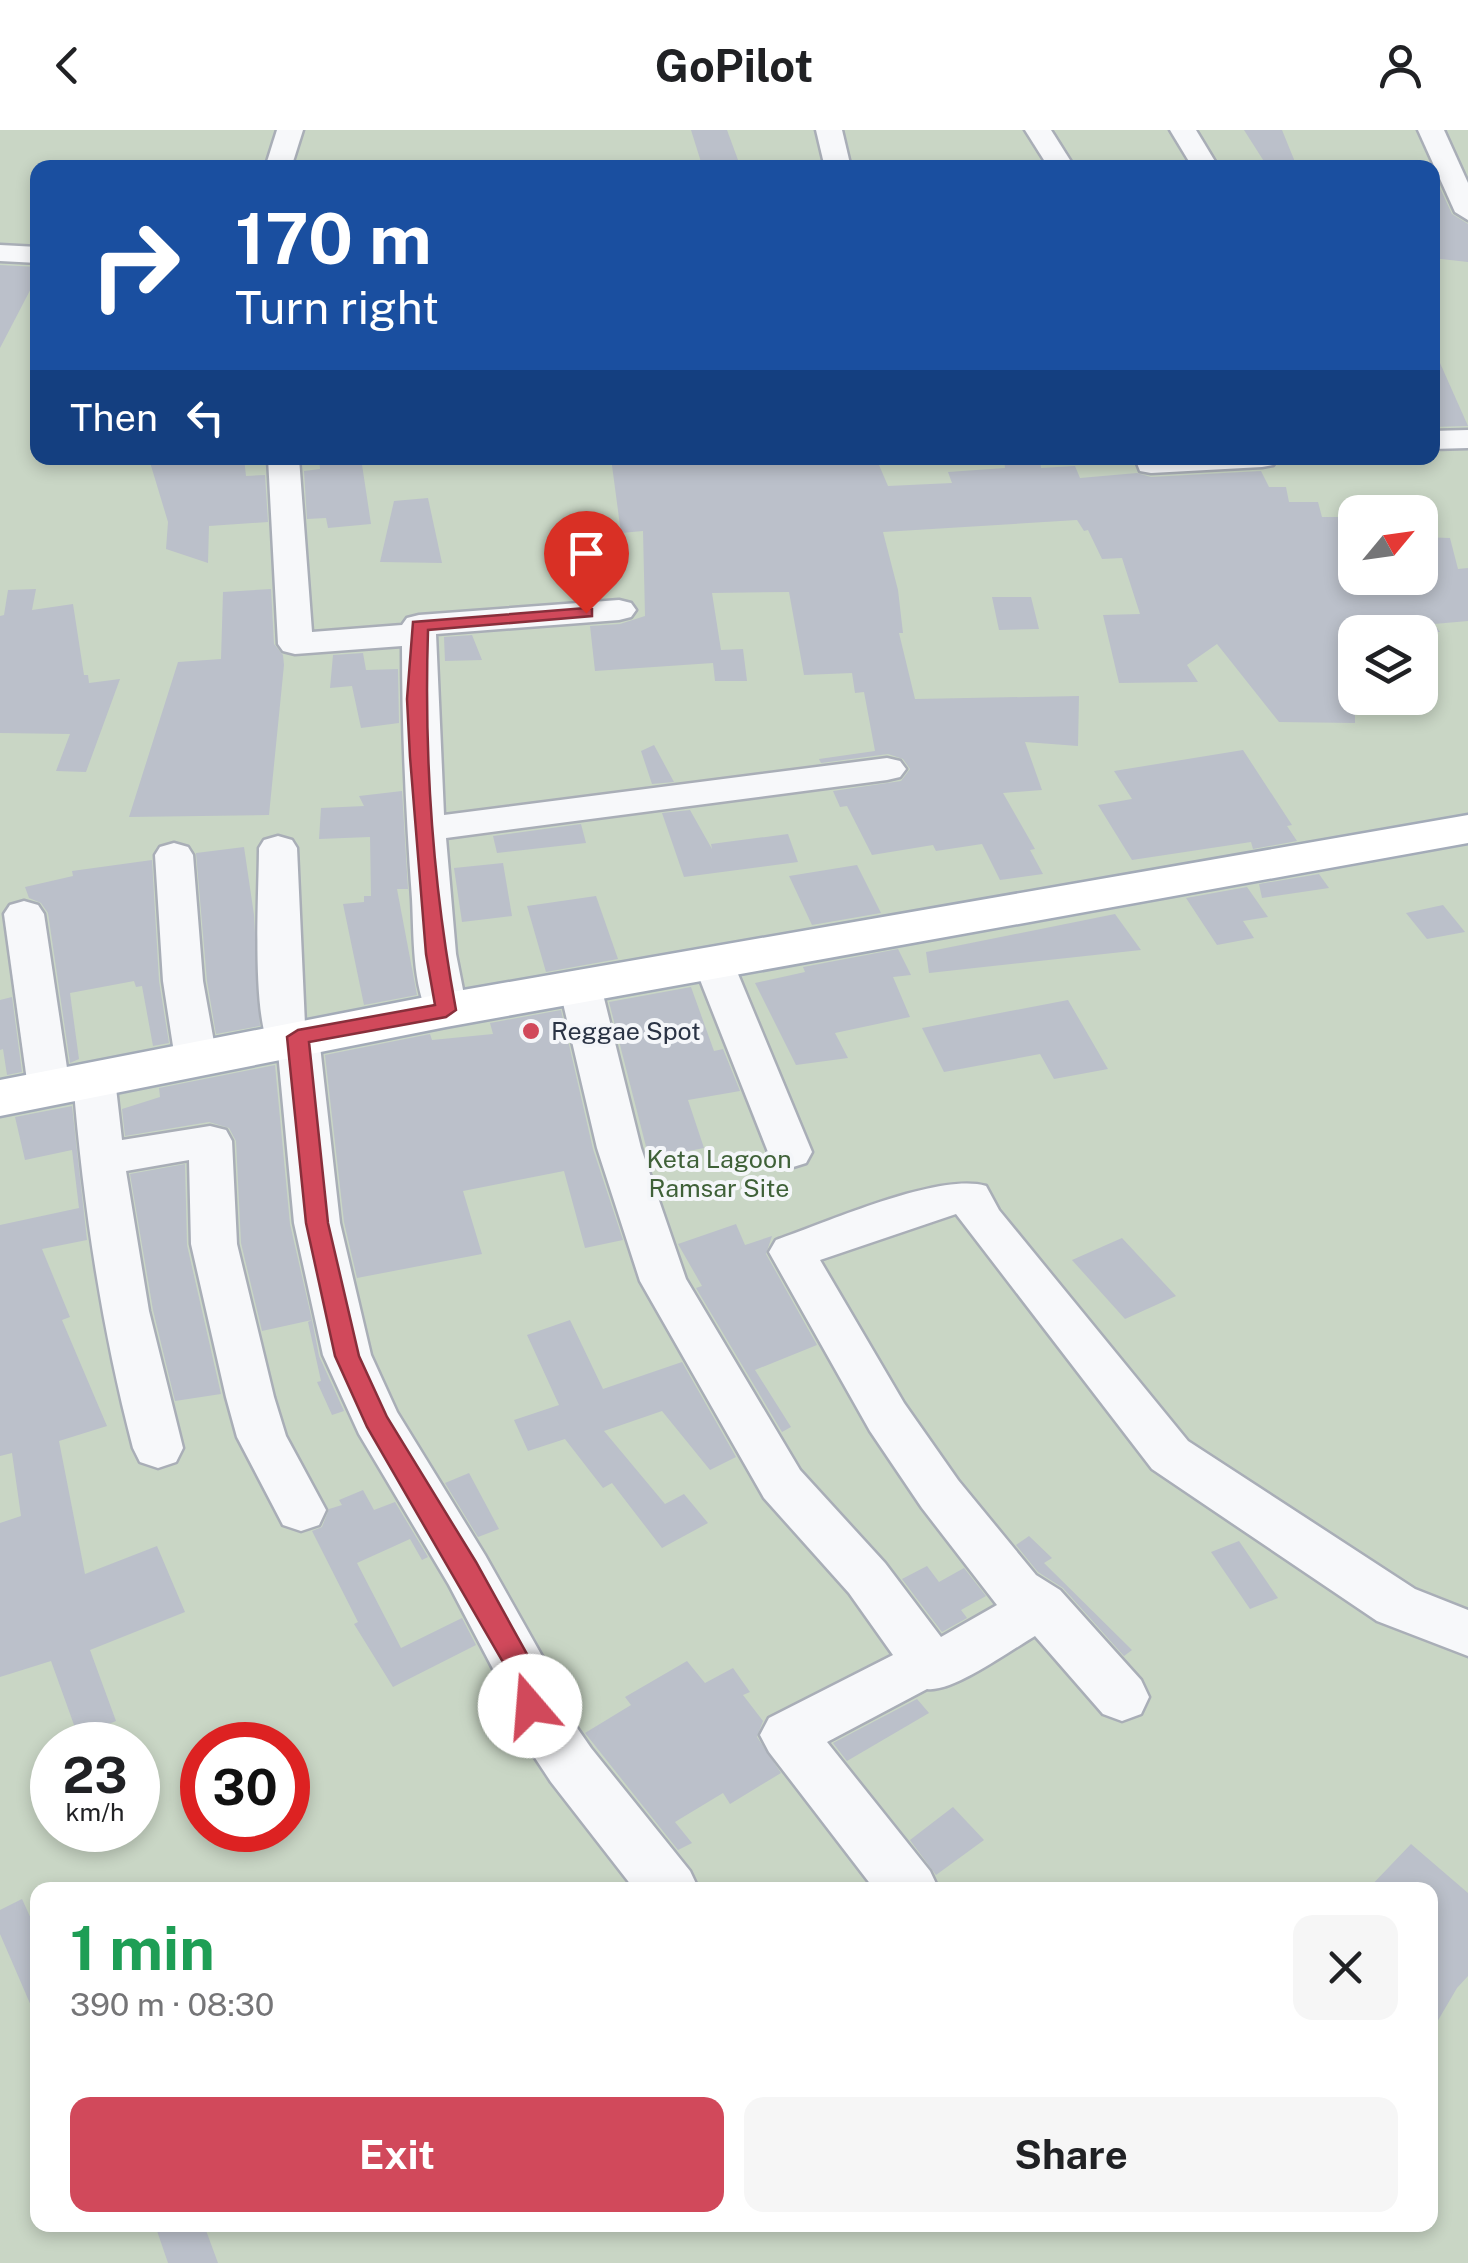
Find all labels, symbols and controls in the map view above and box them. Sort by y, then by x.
icon: back [40,38,95,93]
icon: person [1373,38,1428,93]
text: GoPilot [655,39,813,92]
text: 170 m [235,197,432,280]
icon: right [70,200,200,330]
text: Turn right [235,281,439,334]
icon: left [178,390,233,445]
text: Then [70,395,158,440]
north arrow [1338,495,1438,595]
map controls [1338,495,1438,715]
pin [544,511,629,614]
icon: arrive [559,526,614,581]
button: layers [1338,615,1438,715]
place label: Reggae Spot [551,1016,701,1046]
marker: Reggae Spot [520,1020,542,1042]
park label: Keta Lagoon Ramsar Site [646,1144,792,1203]
position arrow [478,1654,582,1758]
speed limit sign: 30 [180,1722,310,1852]
text: 23 [62,1745,128,1804]
text: km/h [66,1797,124,1827]
text: 1 min [70,1913,215,1984]
button: close [1293,1915,1398,2020]
text: 390 m · 08:30 [70,1986,274,2023]
button: Exit [70,2097,724,2212]
button: Share [744,2097,1398,2212]

